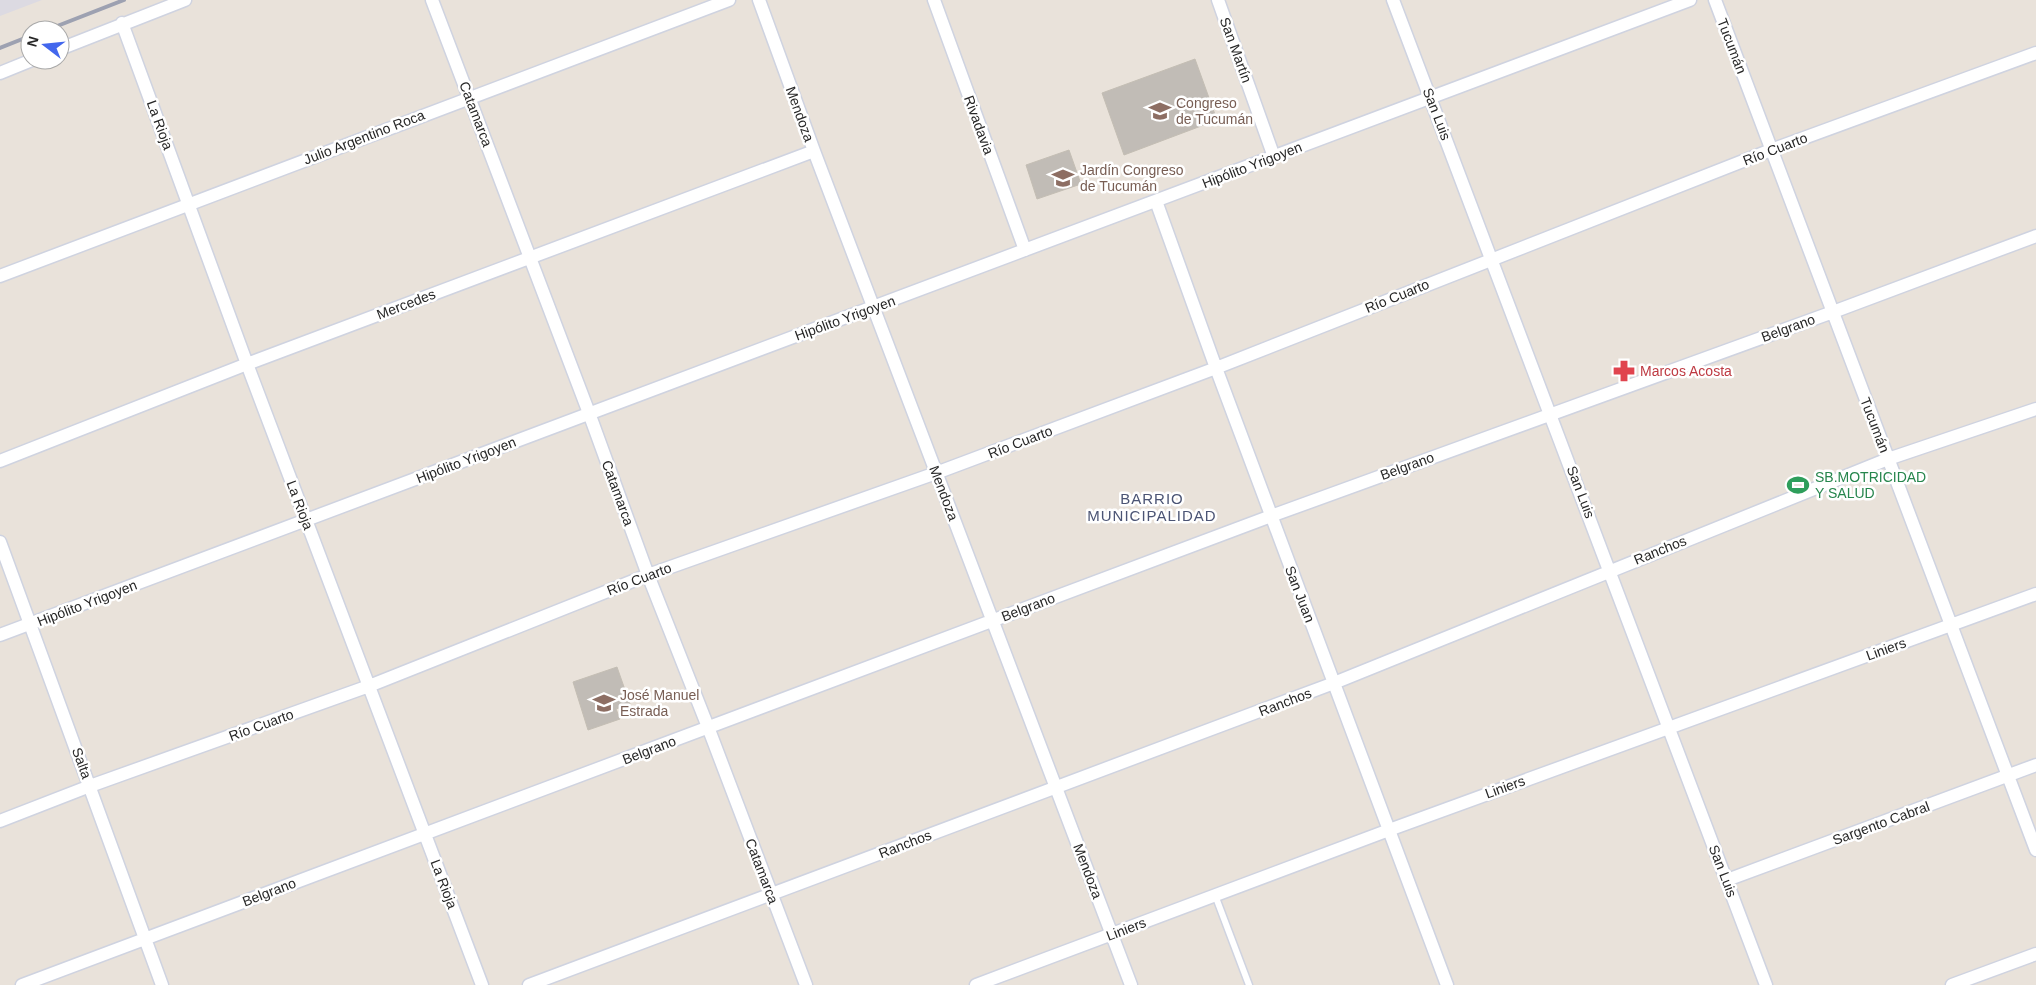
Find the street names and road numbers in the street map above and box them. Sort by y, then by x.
street label: San Martín [1217,15,1255,85]
street label: Tucumán [1714,16,1750,76]
street label: Catamarca [456,79,496,149]
street label: Mendoza [783,84,817,144]
street label: San Luis [1420,86,1454,142]
street label: Rivadavia [961,93,997,157]
street label: La Rioja [144,98,176,152]
street label: Julio Argentino Roca [301,106,427,167]
street label: Río Cuarto [1741,129,1810,169]
street label: Hipólito Yrigoyen [1200,139,1304,191]
street label: Río Cuarto [1363,276,1432,316]
street label: Mercedes [374,286,438,322]
street label: Hipólito Yrigoyen [793,292,897,344]
street label: Belgrano [1759,311,1817,345]
street label: Tucumán [1857,395,1893,455]
street label: Río Cuarto [986,422,1055,462]
street label: Hipólito Yrigoyen [414,434,518,486]
street label: Belgrano [1378,449,1436,483]
street label: Catamarca [599,458,637,528]
street label: Mendoza [926,463,962,523]
street label: San Luis [1564,464,1598,520]
street label: La Rioja [283,478,317,532]
street label: Ranchos [1631,532,1689,568]
street label: Río Cuarto [605,559,674,599]
street label: San Juan [1282,564,1318,624]
street label: Hipólito Yrigoyen [35,577,139,629]
street label: Belgrano [999,589,1057,625]
street label: Liniers [1864,634,1908,664]
street label: Ranchos [1256,685,1314,719]
street label: Río Cuarto [226,706,296,744]
street label: Belgrano [620,732,678,768]
street label: Salta [69,745,95,781]
street label: Liniers [1483,772,1527,802]
street label: Sargento Cabral [1830,798,1932,848]
street label: Ranchos [876,827,934,861]
street label: Catamarca [742,836,782,906]
street label: Mendoza [1070,841,1106,901]
street label: San Luis [1706,843,1740,899]
street label: La Rioja [427,857,461,911]
street label: Belgrano [240,874,298,910]
street label: Liniers [1104,914,1148,944]

